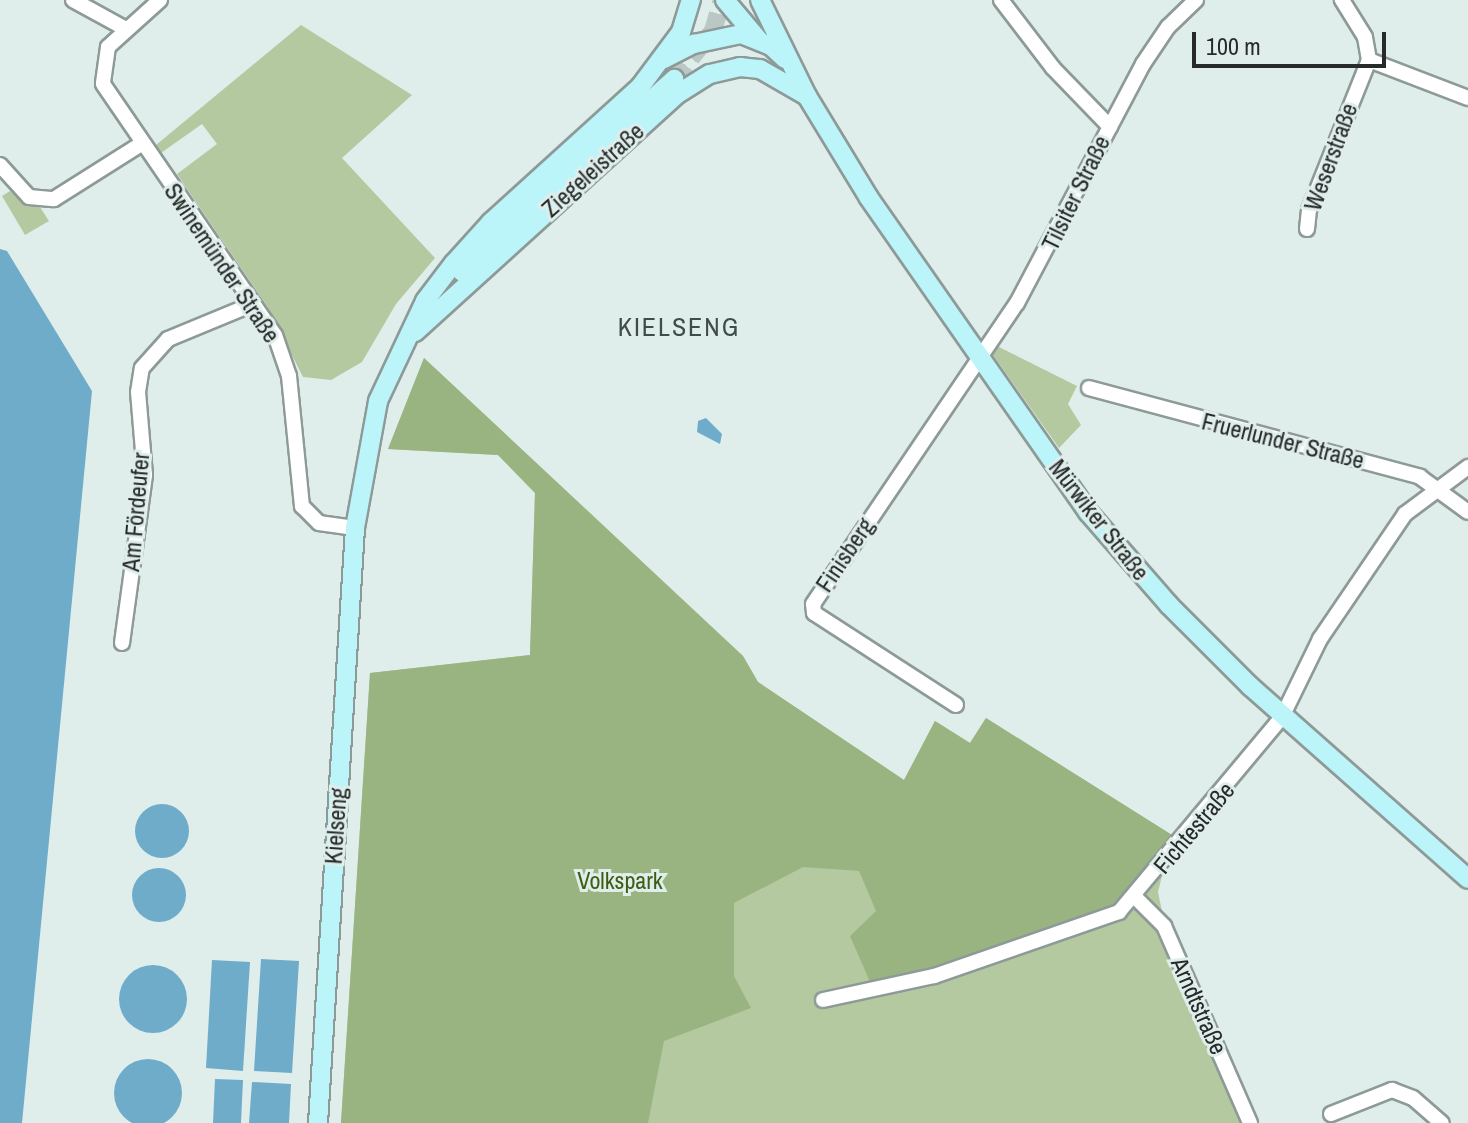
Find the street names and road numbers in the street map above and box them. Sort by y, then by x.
street label: Weserstraße [1298,99,1364,215]
street label: Ziegeleistraße [536,117,650,223]
street label: Tilsiter Straße [1036,131,1116,255]
street label: Swinemünder Straße [158,178,286,348]
street label: Fruerlunder Straße [1199,407,1367,475]
street label: Am Fördeufer [116,451,156,573]
street label: Mürwiker Straße [1043,454,1155,586]
street label: Finisberg [810,512,880,598]
street label: Fichtestraße [1147,776,1241,880]
street label: Kielseng [319,787,353,865]
street label: Arndtstraße [1165,953,1233,1059]

